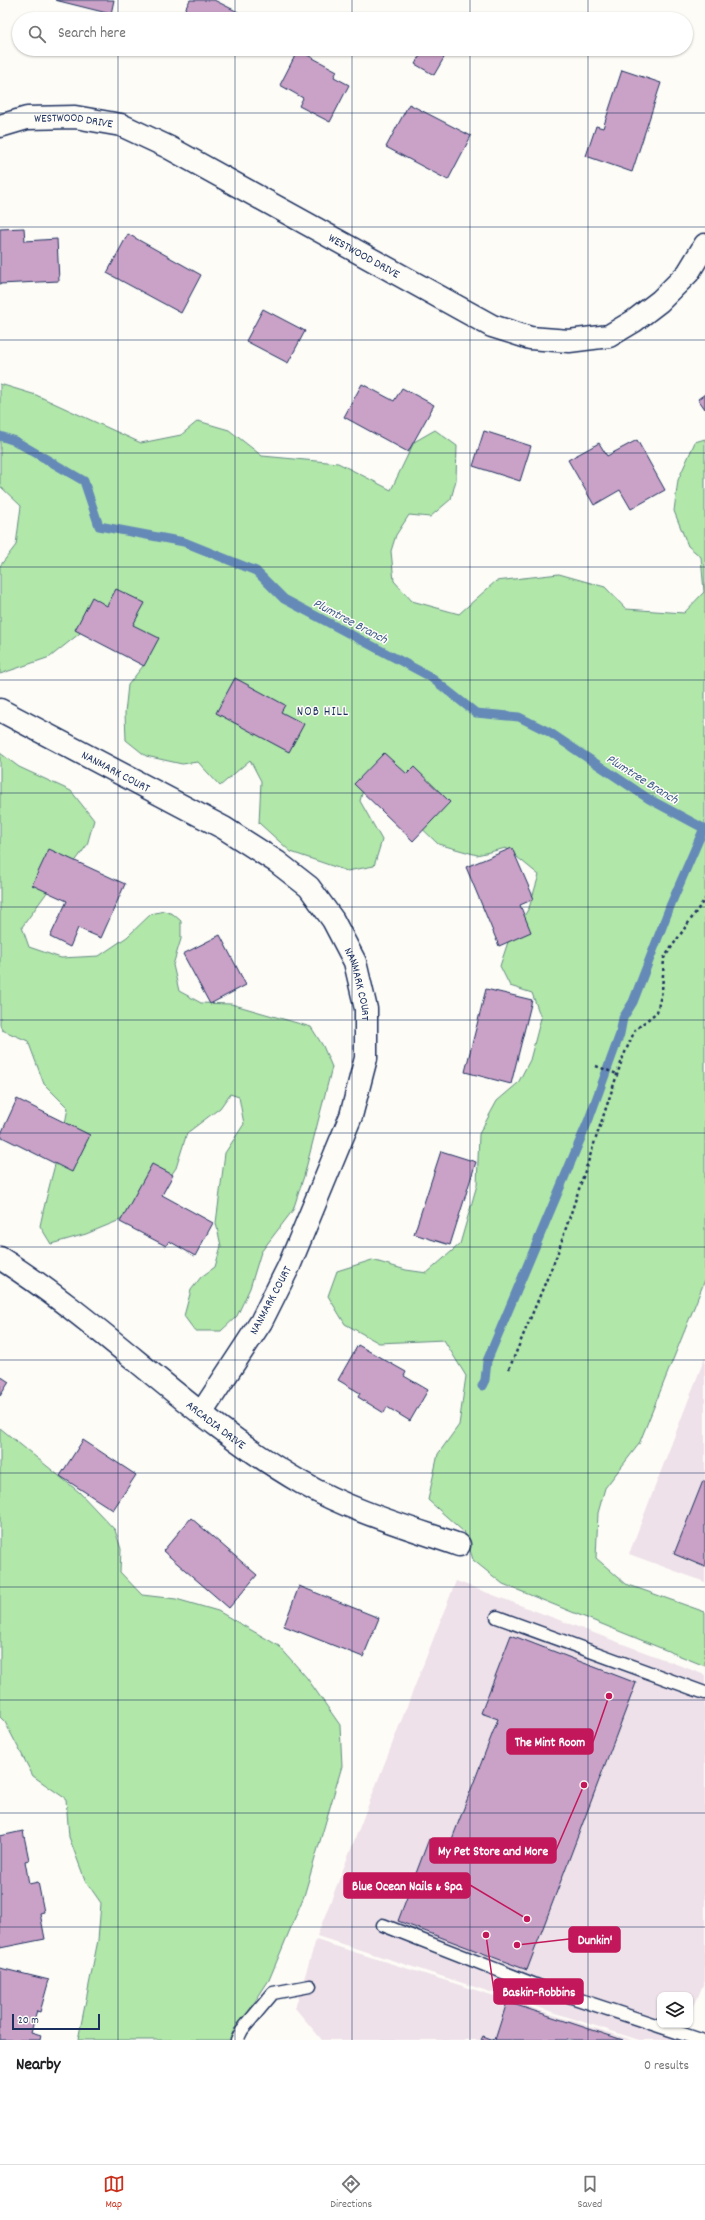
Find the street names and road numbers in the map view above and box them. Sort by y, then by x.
street label: WESTWOOD DRIVE [34,110,115,134]
street label: WESTWOOD DRIVE [325,230,403,284]
street label: NANMARK COURT [78,747,153,798]
street label: NANMARK COURT [339,945,373,1021]
street label: NANMARK COURT [246,1263,297,1338]
street label: ARCADIA DRIVE [182,1397,249,1454]

